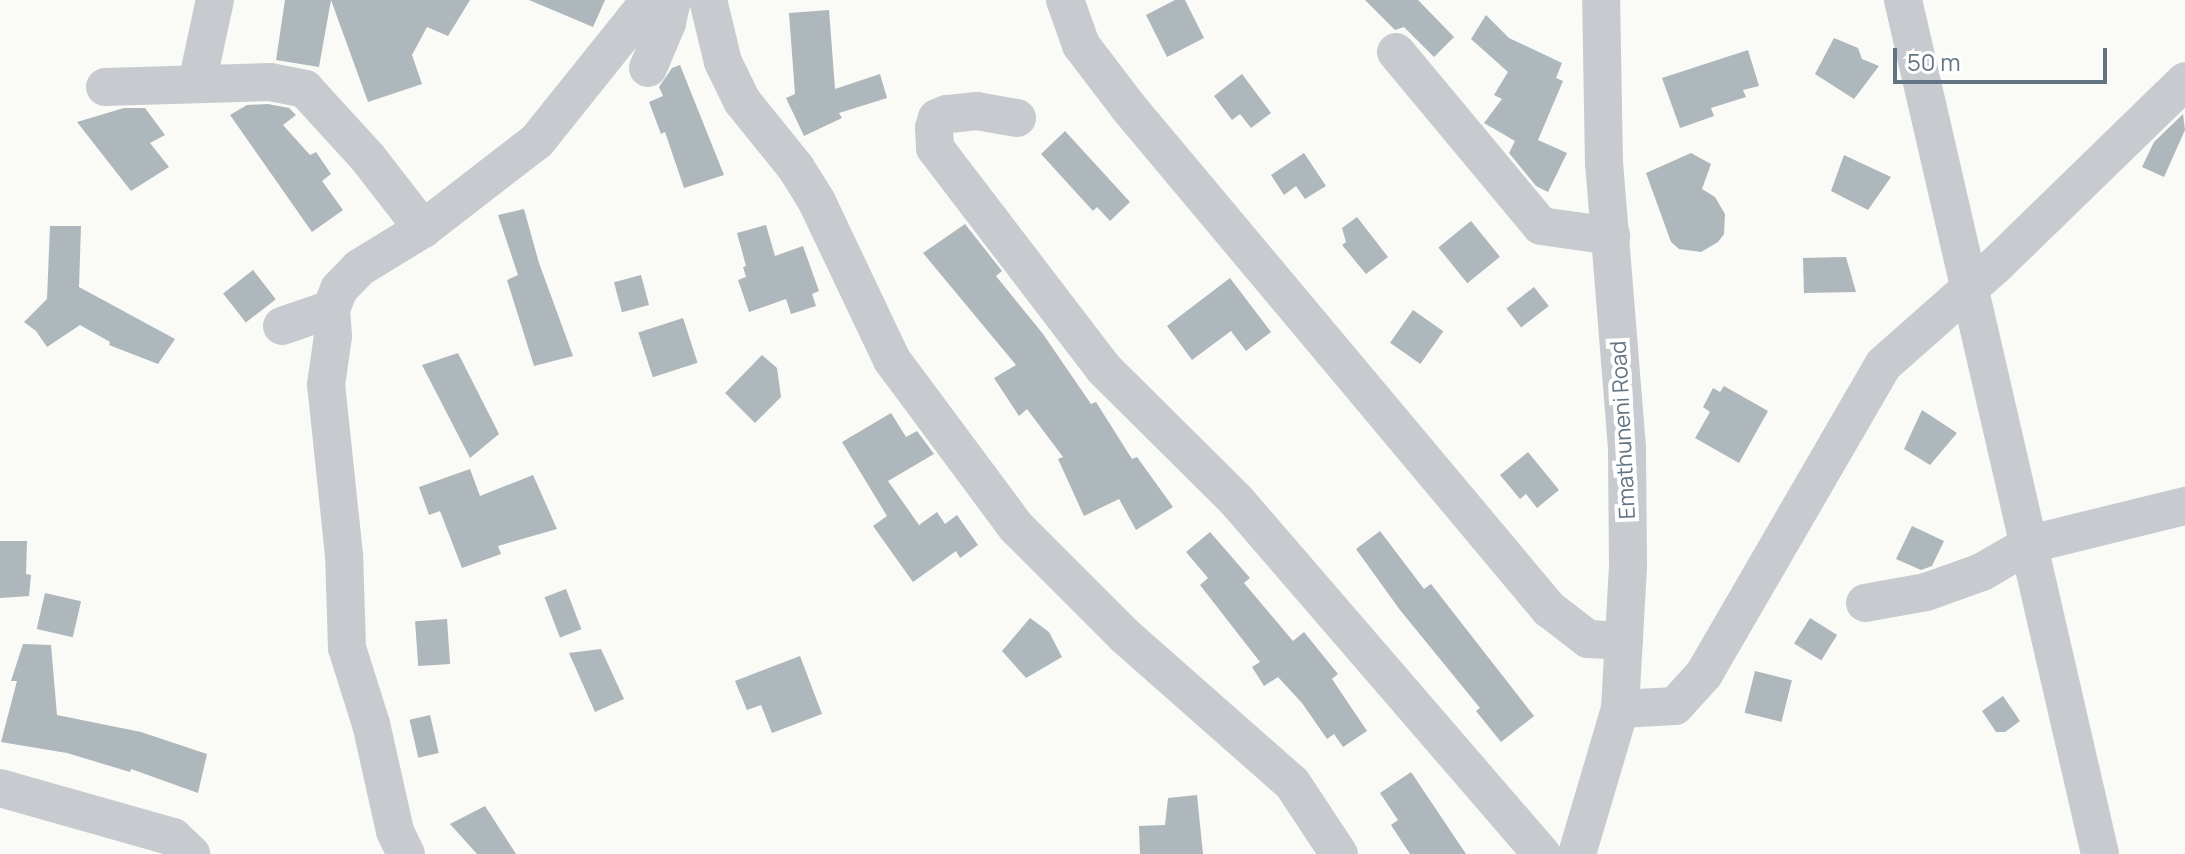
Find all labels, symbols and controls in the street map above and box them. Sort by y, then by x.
scale bar [1897,32,2111,82]
text: 50 m [1907,45,1961,78]
street label: Emathuneni Road [1605,340,1641,520]

